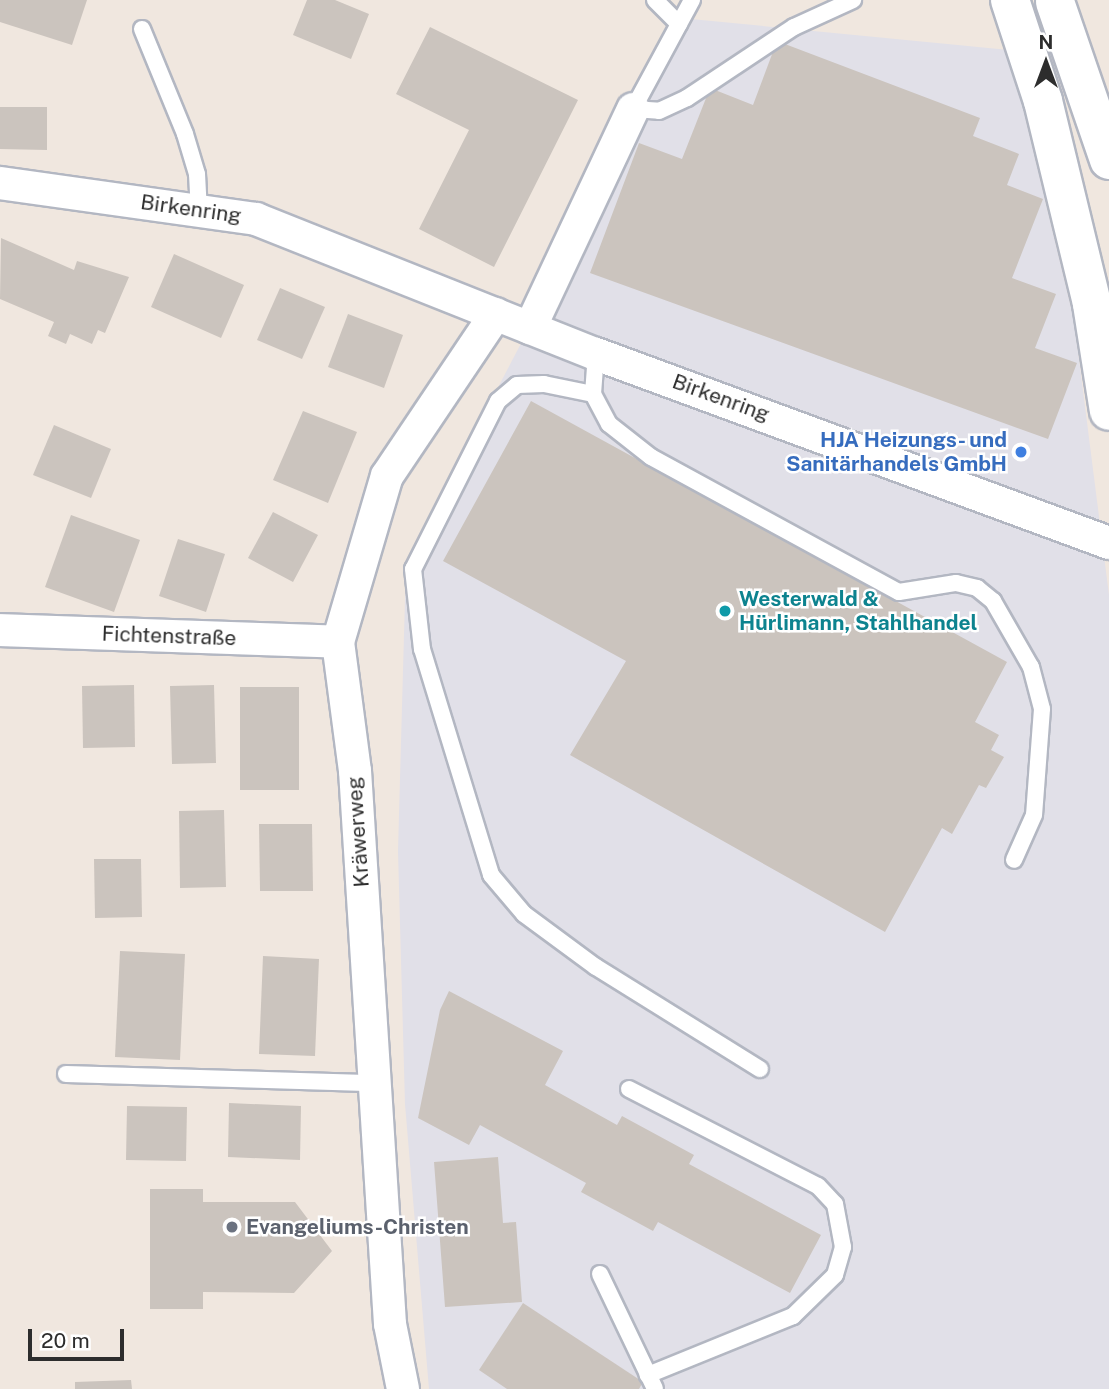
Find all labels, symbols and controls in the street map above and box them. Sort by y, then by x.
north arrow [1011,28,1081,98]
text: N [1039,31,1053,53]
street label: Birkenring [139,189,243,229]
street label: Birkenring [669,369,773,427]
place label: HJA Heizungs- und Sanitärhandels GmbH [786,427,1007,477]
marker: HJA Heizungs- und Sanitärhandels GmbH [1013,444,1029,460]
place label: Westerwald & Hürlimann, Stahlhandel [739,586,978,636]
marker: Westerwald & Hürlimann, Stahlhandel [717,603,733,619]
street label: Fichtenstraße [101,621,237,651]
street label: Kräwerweg [342,776,374,888]
place label: Evangeliums-Christen [246,1214,469,1240]
marker: Evangeliums-Christen [224,1219,240,1235]
scale bar [32,1316,128,1360]
text: 20 m [41,1328,90,1353]

